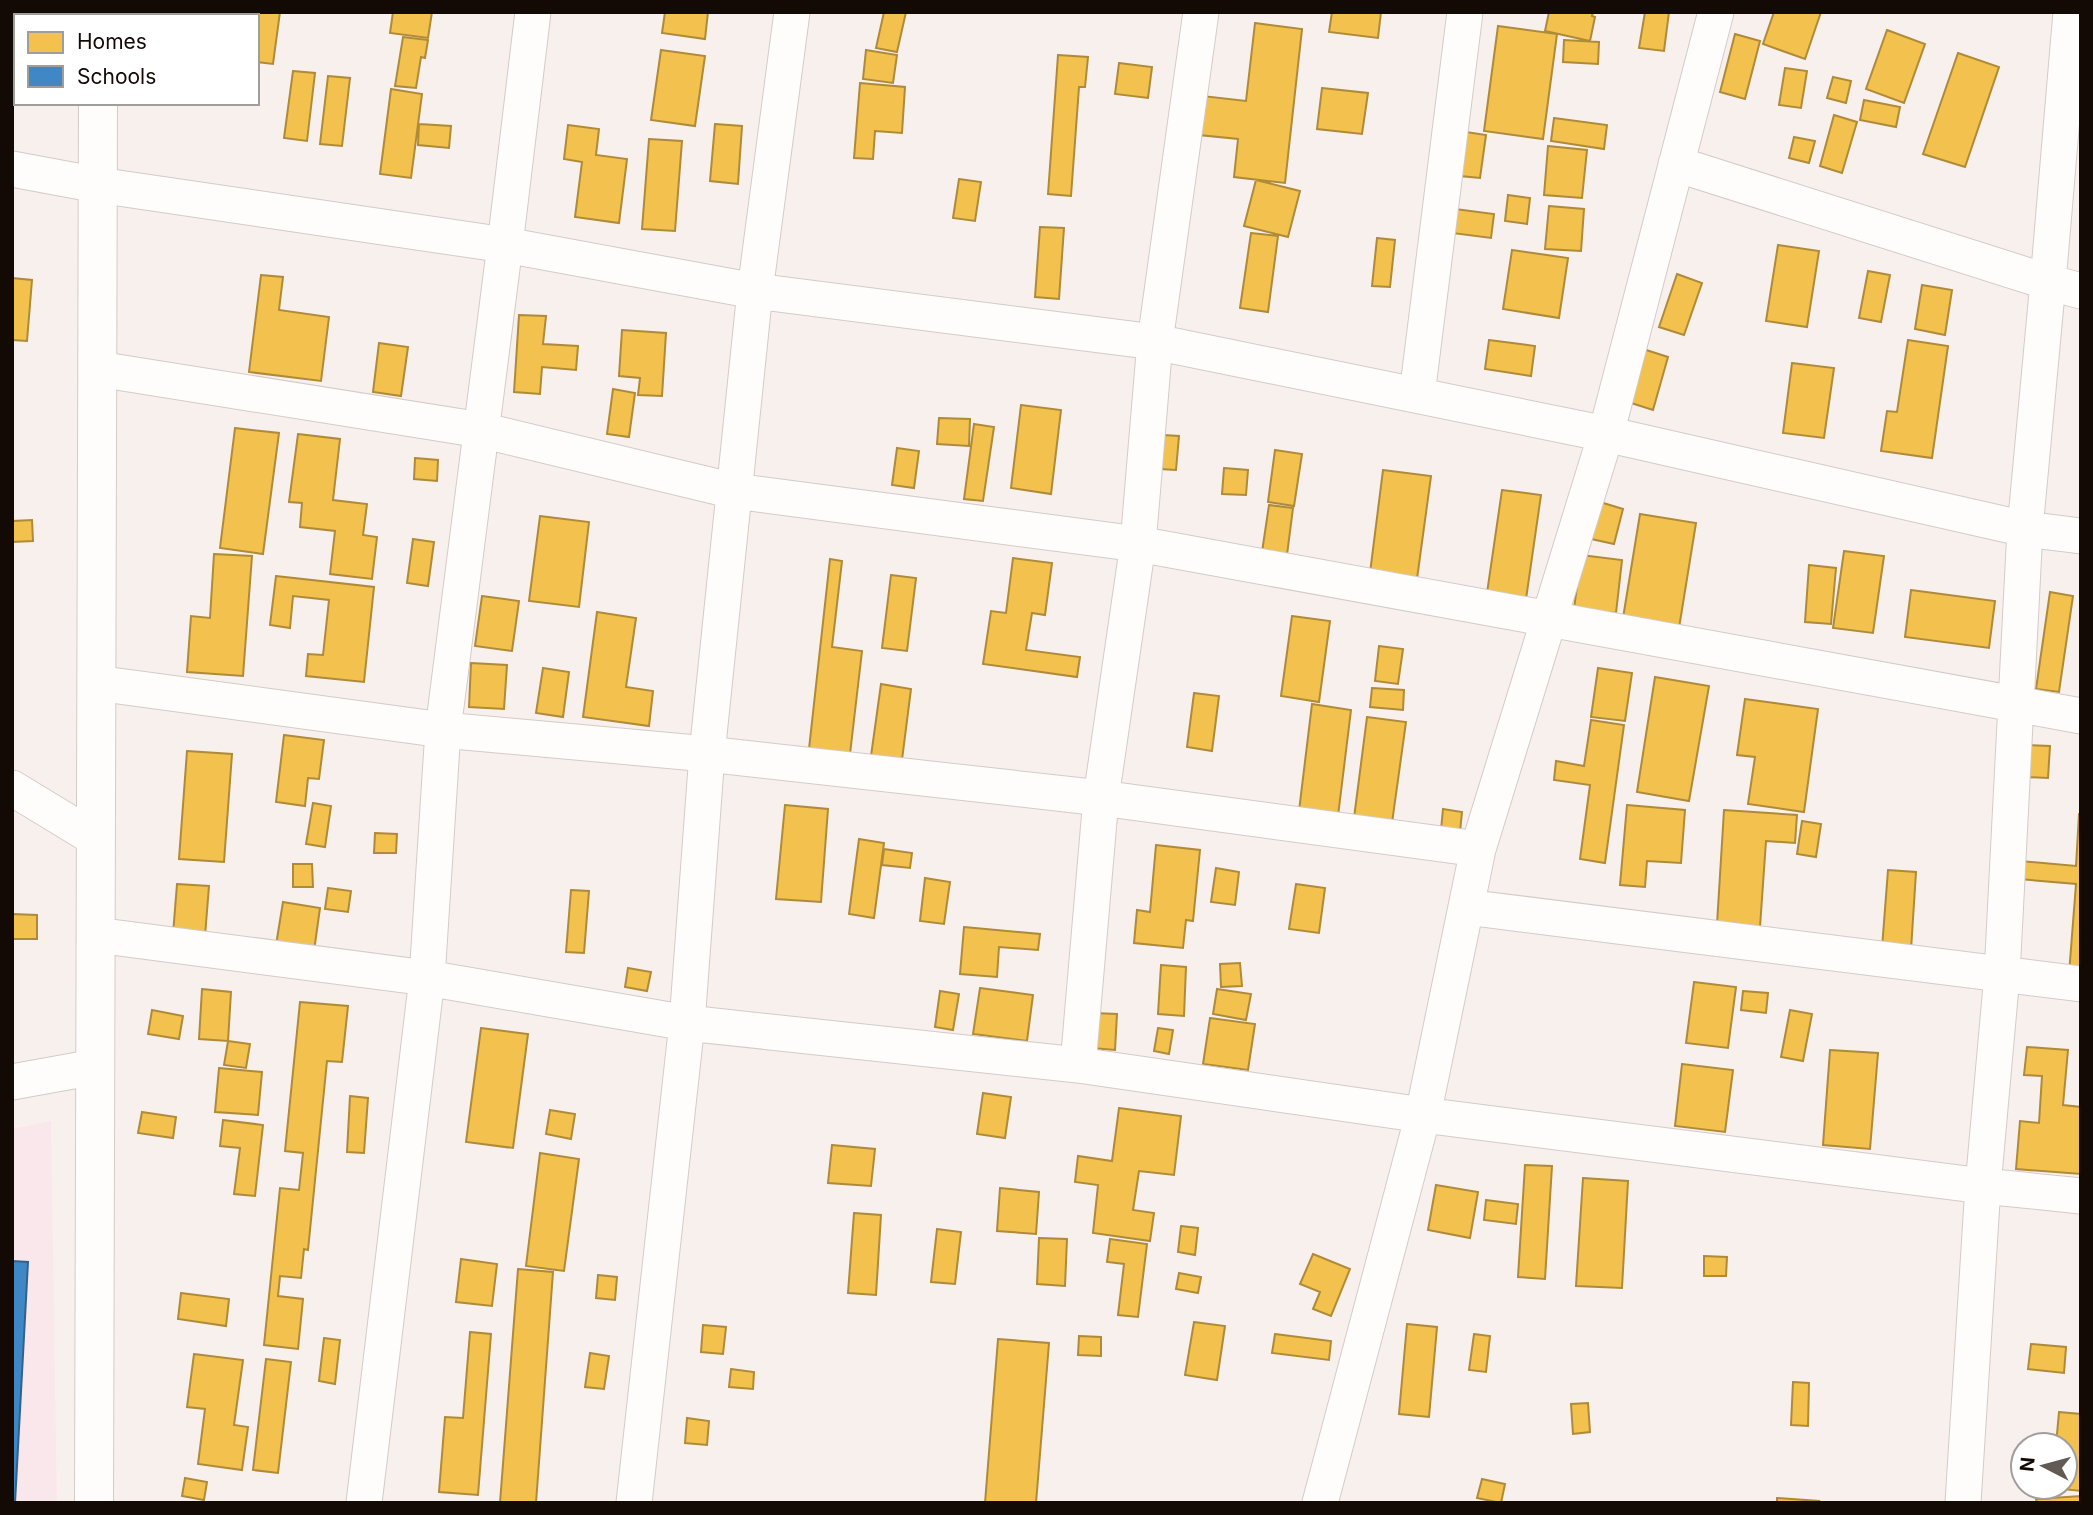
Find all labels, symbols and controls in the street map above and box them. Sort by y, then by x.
legend [14,14,259,105]
text: Homes [77,29,147,54]
text: Schools [77,64,156,89]
north arrow [2009,1431,2079,1501]
text: N [2015,1456,2040,1473]

